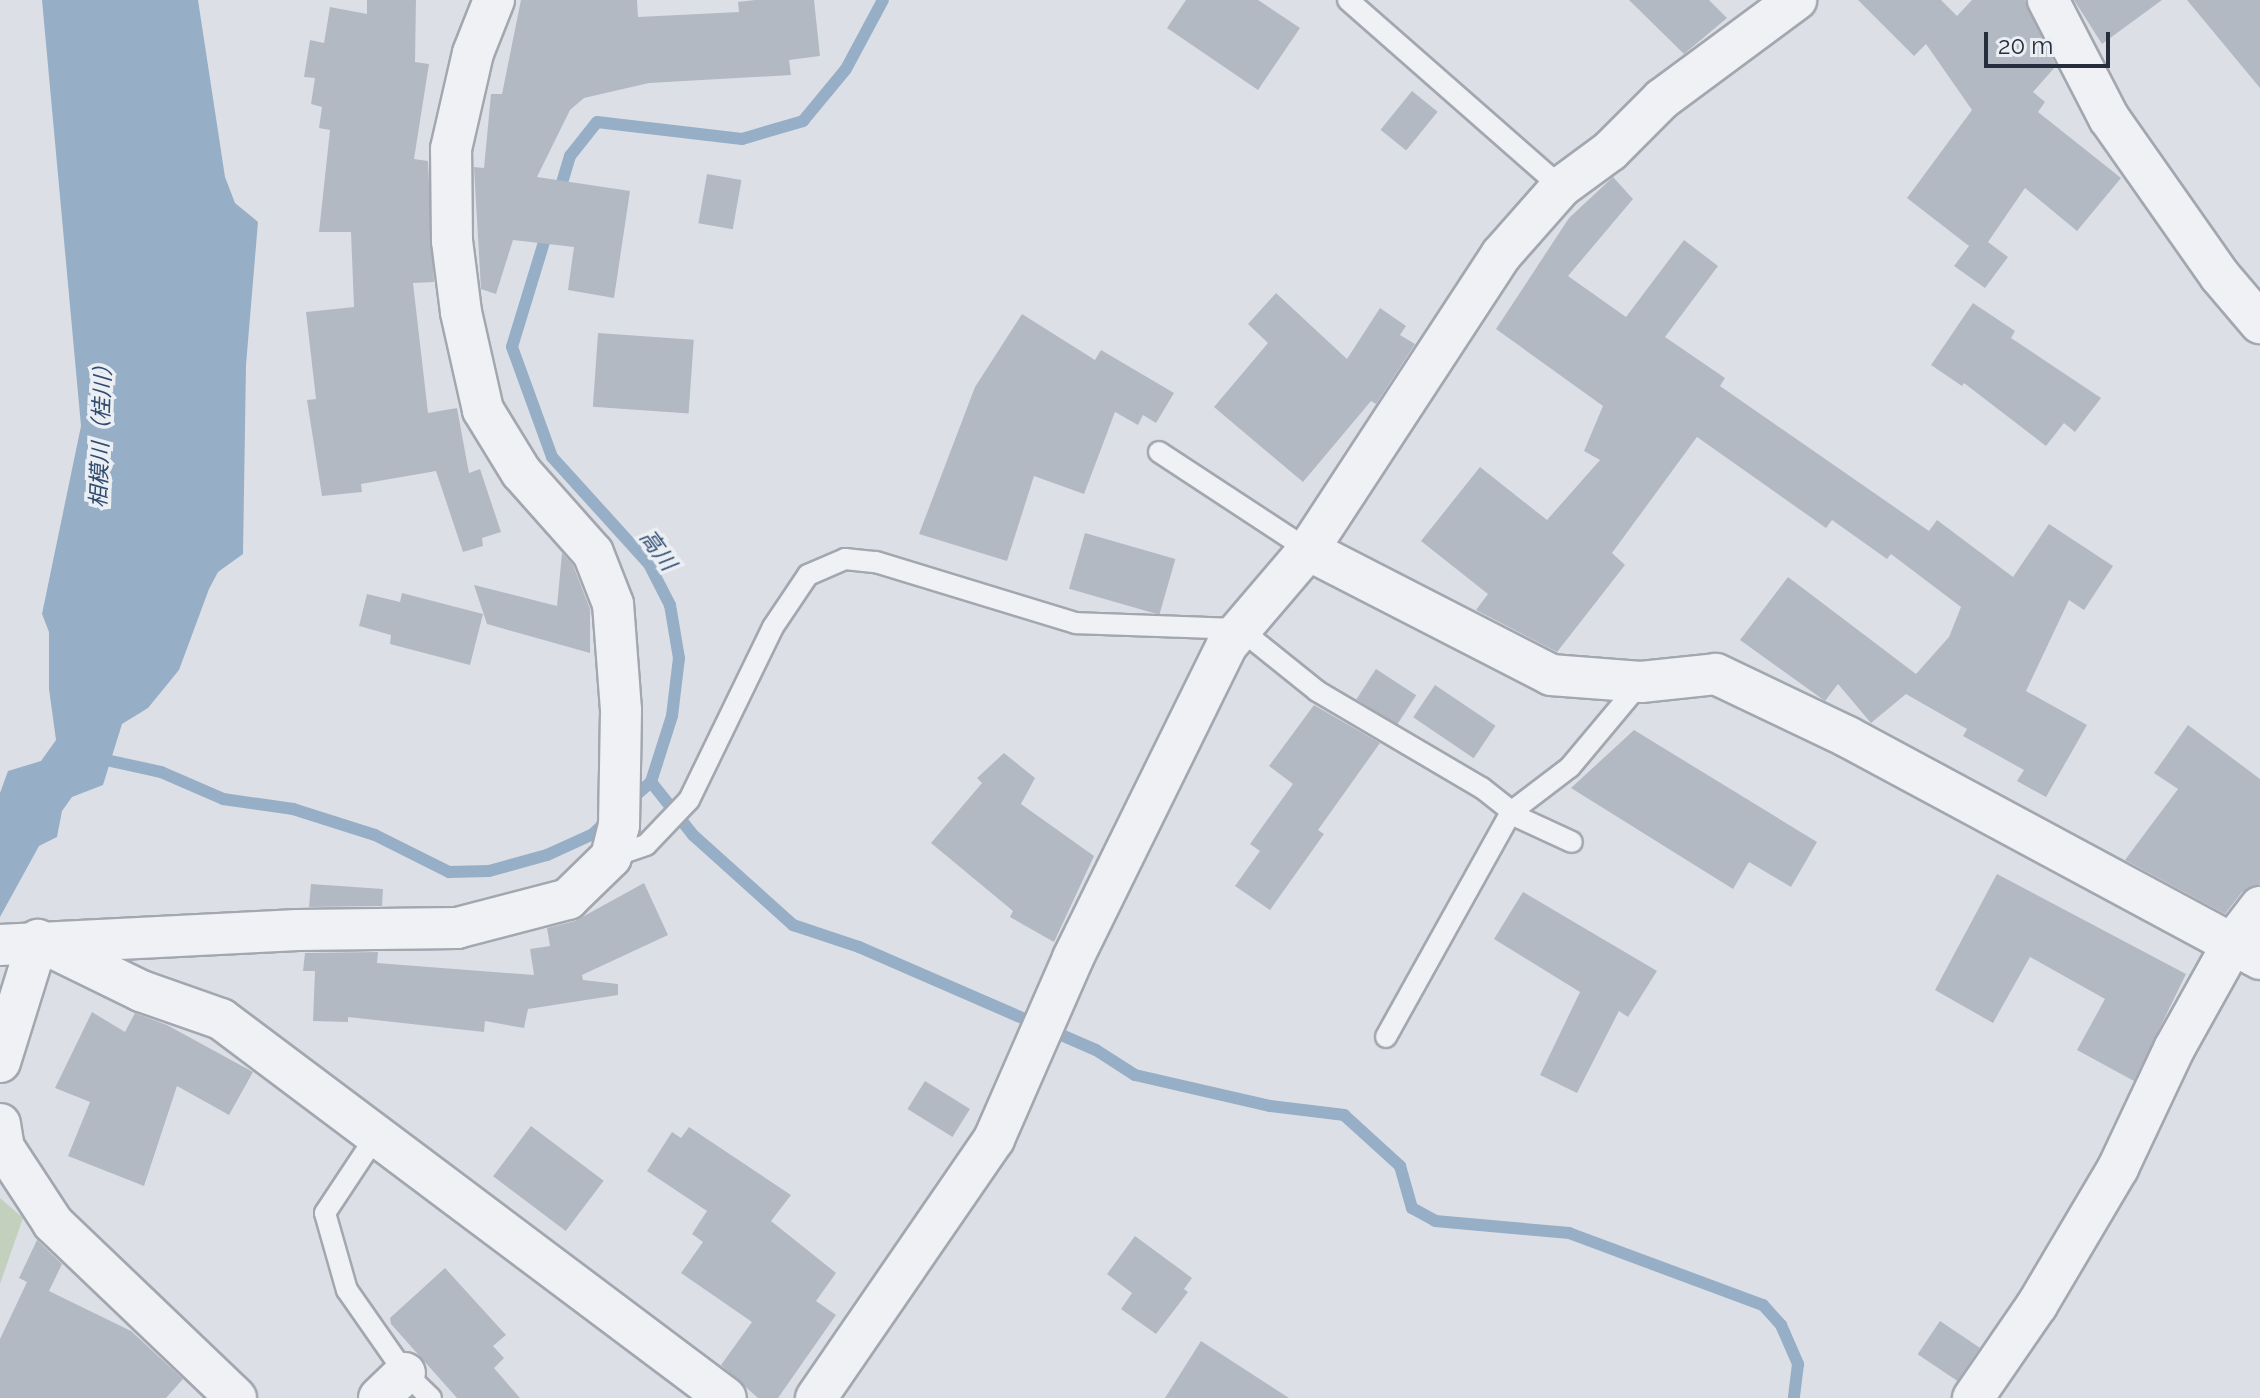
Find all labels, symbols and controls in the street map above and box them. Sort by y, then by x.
scale bar [1988,16,2114,66]
text: 20 m [1998,31,2053,60]
water label: 相模川（桂川） [85,354,117,508]
water label: 高川 [634,524,682,576]

